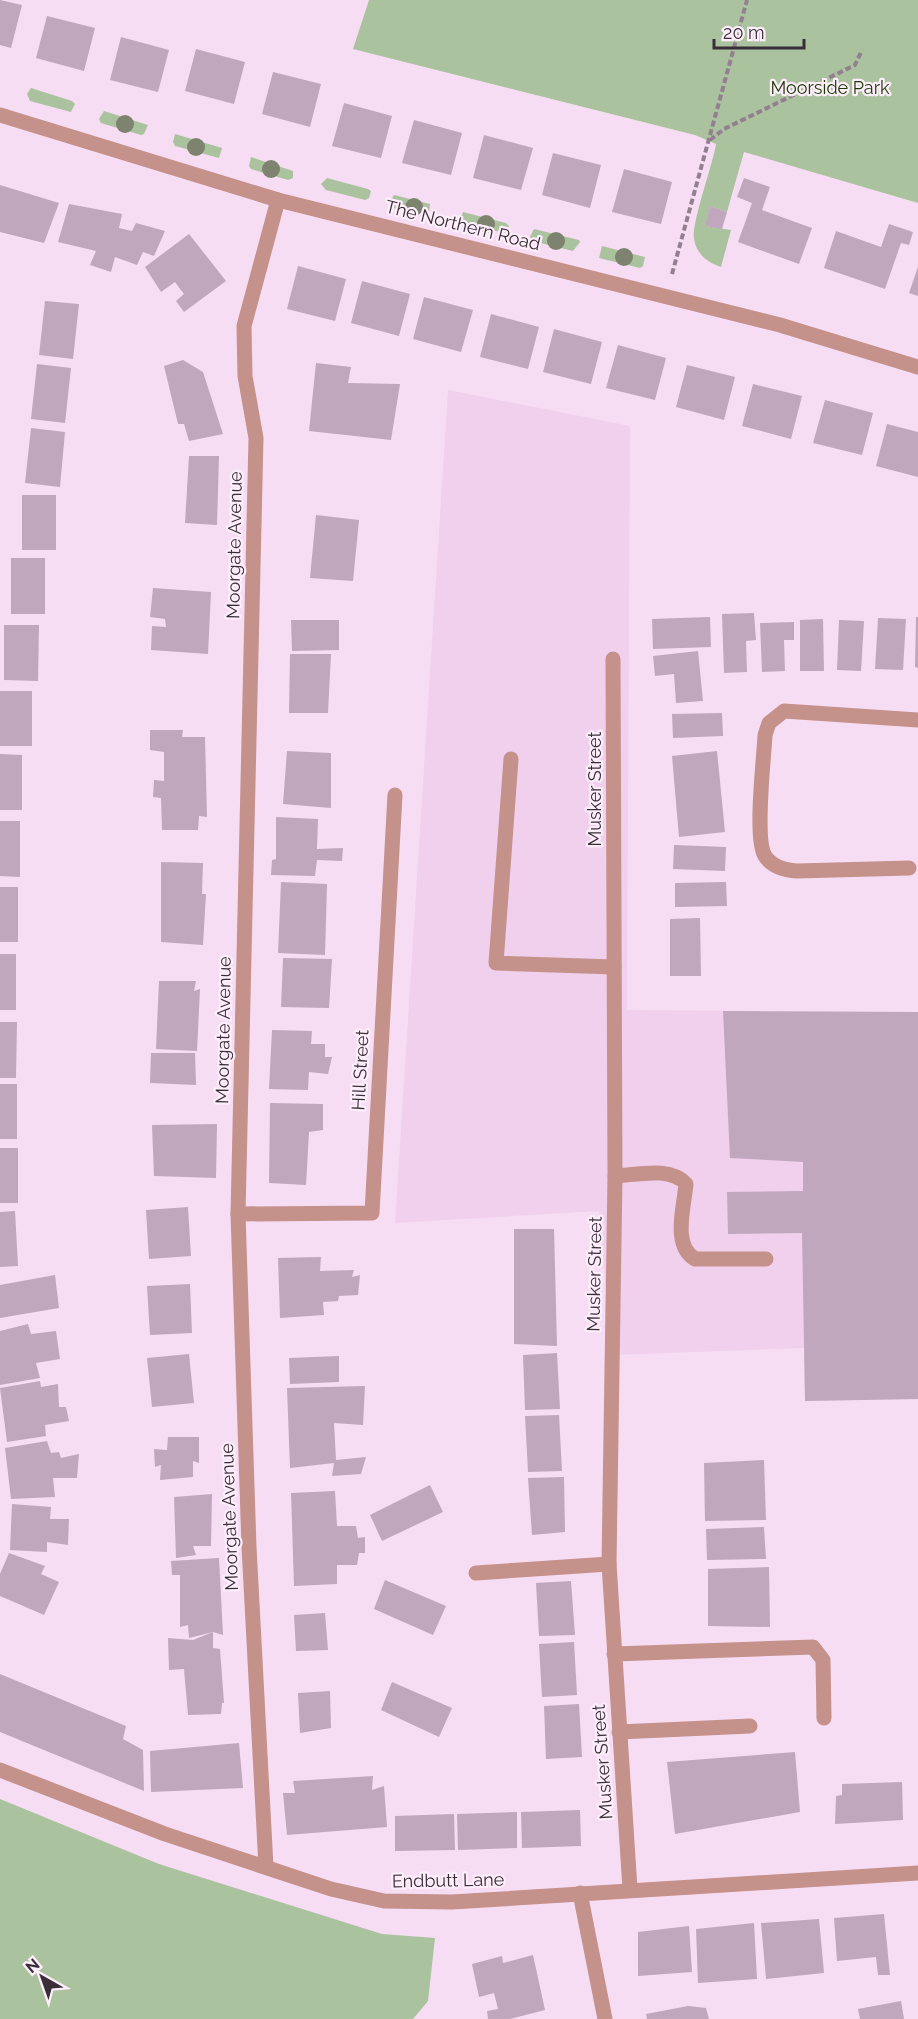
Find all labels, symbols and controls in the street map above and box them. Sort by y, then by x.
scale bar [714,12,804,50]
text: 20 m [723,22,765,43]
park label: Moorside Park [770,77,890,98]
street label: The Northern Road [383,196,543,254]
street label: Moorgate Avenue [222,471,246,619]
street label: Musker Street [584,731,605,847]
street label: Moorgate Avenue [211,956,235,1104]
street label: Hill Street [347,1029,373,1111]
street label: Musker Street [582,1216,606,1332]
street label: Moorgate Avenue [216,1442,242,1591]
street label: Musker Street [588,1704,616,1820]
street label: Endbutt Lane [392,1869,505,1891]
north arrow [12,1947,72,2007]
text: N [22,1955,43,1977]

